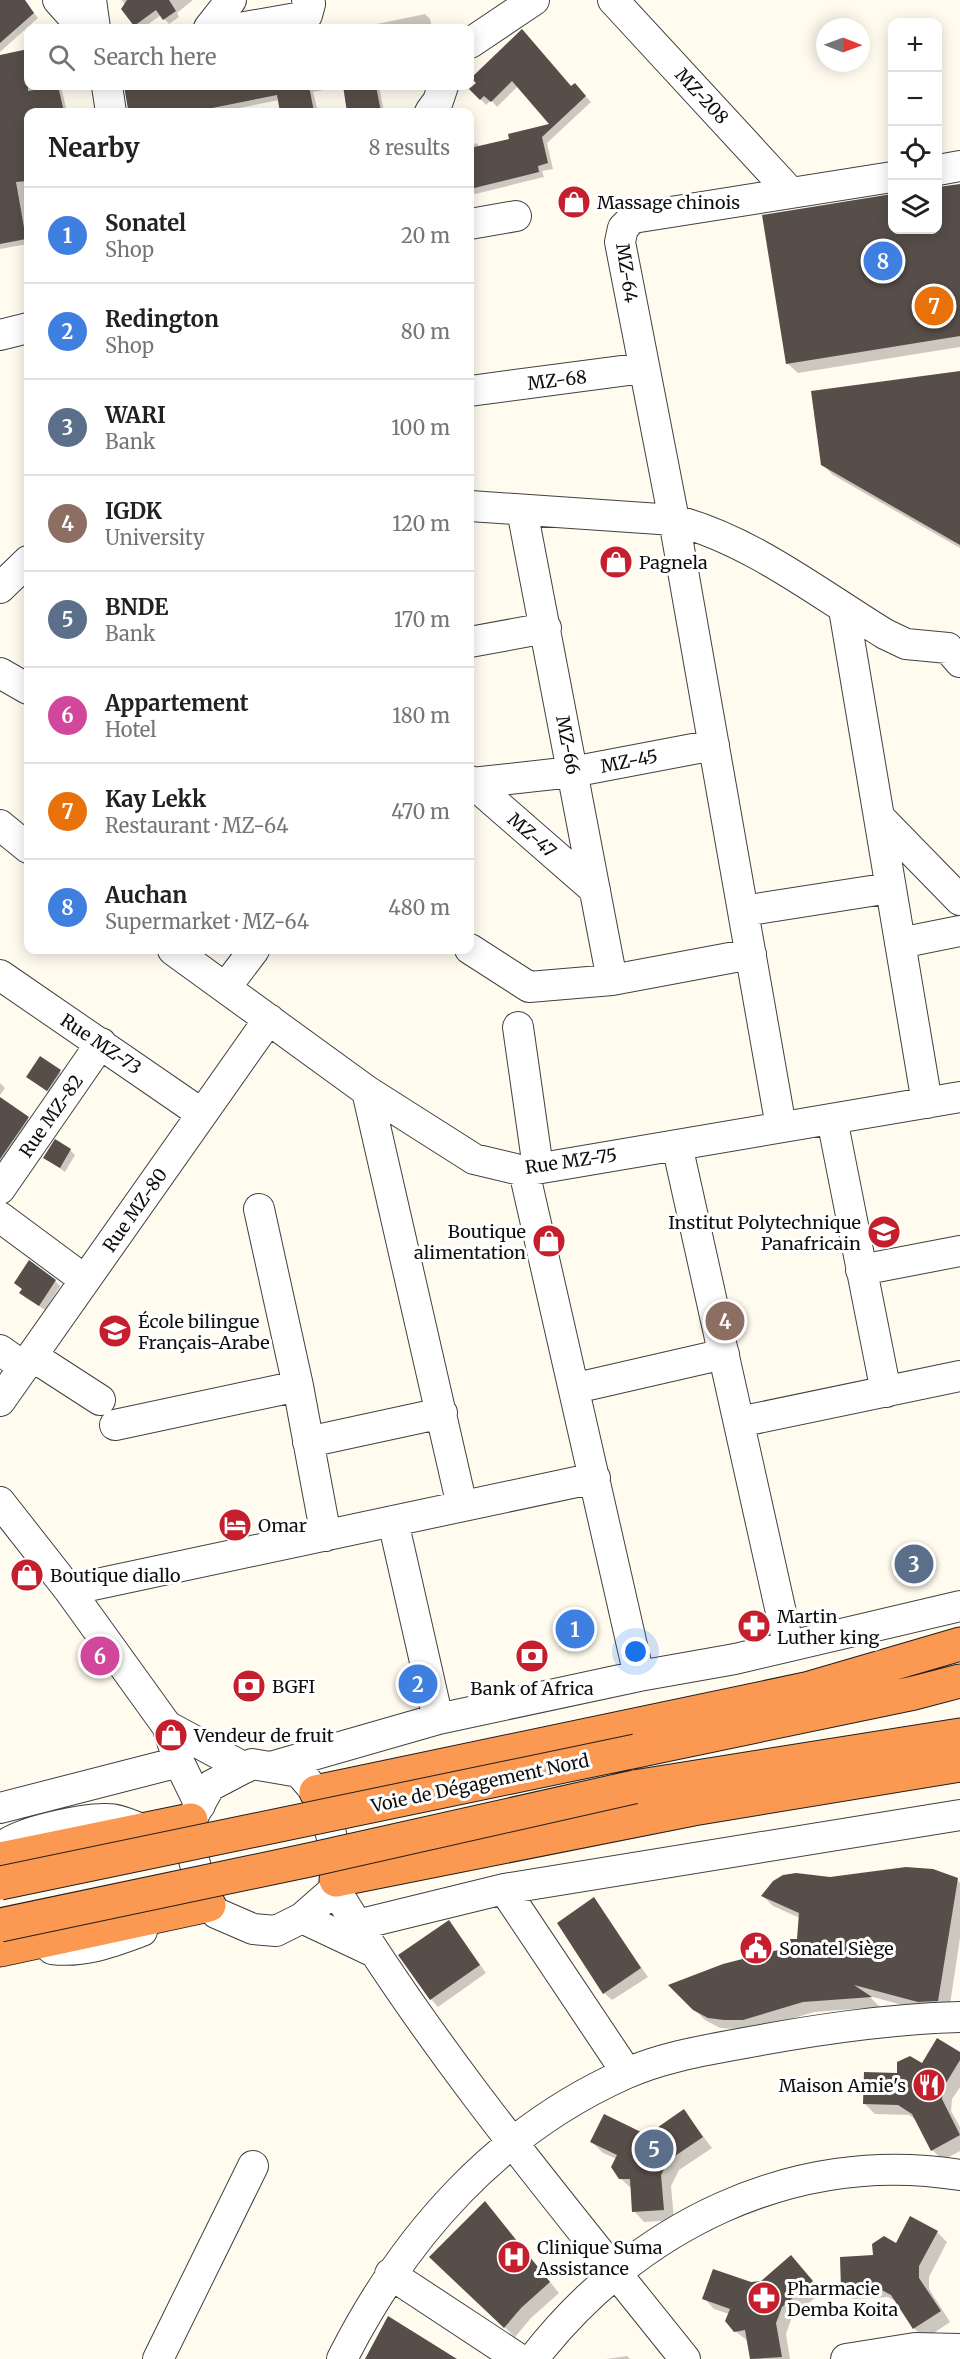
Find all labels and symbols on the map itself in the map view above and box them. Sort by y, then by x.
north arrow [816,18,870,72]
street label: MZ-208 [670,63,734,129]
shop icon: Massage chinois [556,184,592,220]
place label: Massage chinois [597,191,740,214]
pin: 8 [864,238,902,284]
street label: MZ-64 [611,242,643,304]
pin: 7 [914,284,954,328]
street label: MZ-68 [526,365,588,395]
shop icon: Pagnela [598,544,634,580]
place label: Pagnela [639,551,708,574]
street label: MZ-66 [551,714,585,777]
street label: MZ-45 [598,744,660,778]
street label: MZ-47 [503,808,561,862]
street label: Rue MZ-73 [56,1009,146,1079]
street label: Rue MZ-82 [14,1070,88,1162]
street label: Rue MZ-75 [524,1143,618,1179]
street label: Rue MZ-80 [98,1164,172,1256]
place label: Institut Polytechnique Panafricain [668,1211,861,1255]
school or university icon: Institut Polytechnique Panafricain [866,1214,902,1250]
place label: Boutique alimentation [414,1220,526,1264]
shop icon: Boutique alimentation [531,1223,567,1259]
pin: 4 [706,1298,744,1344]
place label: École bilingue Français-Arabe [138,1310,270,1354]
school or university icon: École bilingue Français-Arabe [97,1313,133,1349]
hotel icon: Omar [217,1507,253,1543]
place label: Omar [258,1514,307,1537]
pin: 3 [894,1542,934,1586]
shop icon: Boutique diallo [9,1557,45,1593]
place label: Boutique diallo [50,1564,181,1587]
place label: Martin Luther king [777,1605,880,1649]
pin: 1 [556,1606,594,1652]
pharmacy icon: Martin Luther king [736,1608,772,1644]
pin: 6 [80,1634,120,1678]
your location [621,1637,650,1666]
bank icon: Bank of Africa [514,1638,550,1674]
pin: 2 [398,1662,438,1706]
bank icon: BGFI [231,1668,267,1704]
place label: BGFI [272,1675,315,1698]
place label: Bank of Africa [470,1677,594,1700]
shop icon: Vendeur de fruit [153,1717,189,1753]
place label: Vendeur de fruit [193,1724,334,1747]
street label: Voie de Dégagement Nord [368,1749,591,1818]
public building icon: Sonatel Siège [738,1930,774,1966]
place label: Sonatel Siège [779,1937,894,1960]
restaurant icon: Maison Amie's [911,2067,947,2103]
place label: Maison Amie's [779,2074,906,2097]
pin: 5 [634,2126,674,2172]
place label: Clinique Suma Assistance [536,2236,663,2280]
hospital icon: Clinique Suma Assistance [496,2239,532,2275]
place label: Pharmacie Demba Koita [787,2277,899,2321]
pharmacy icon: Pharmacie Demba Koita [746,2280,782,2316]

